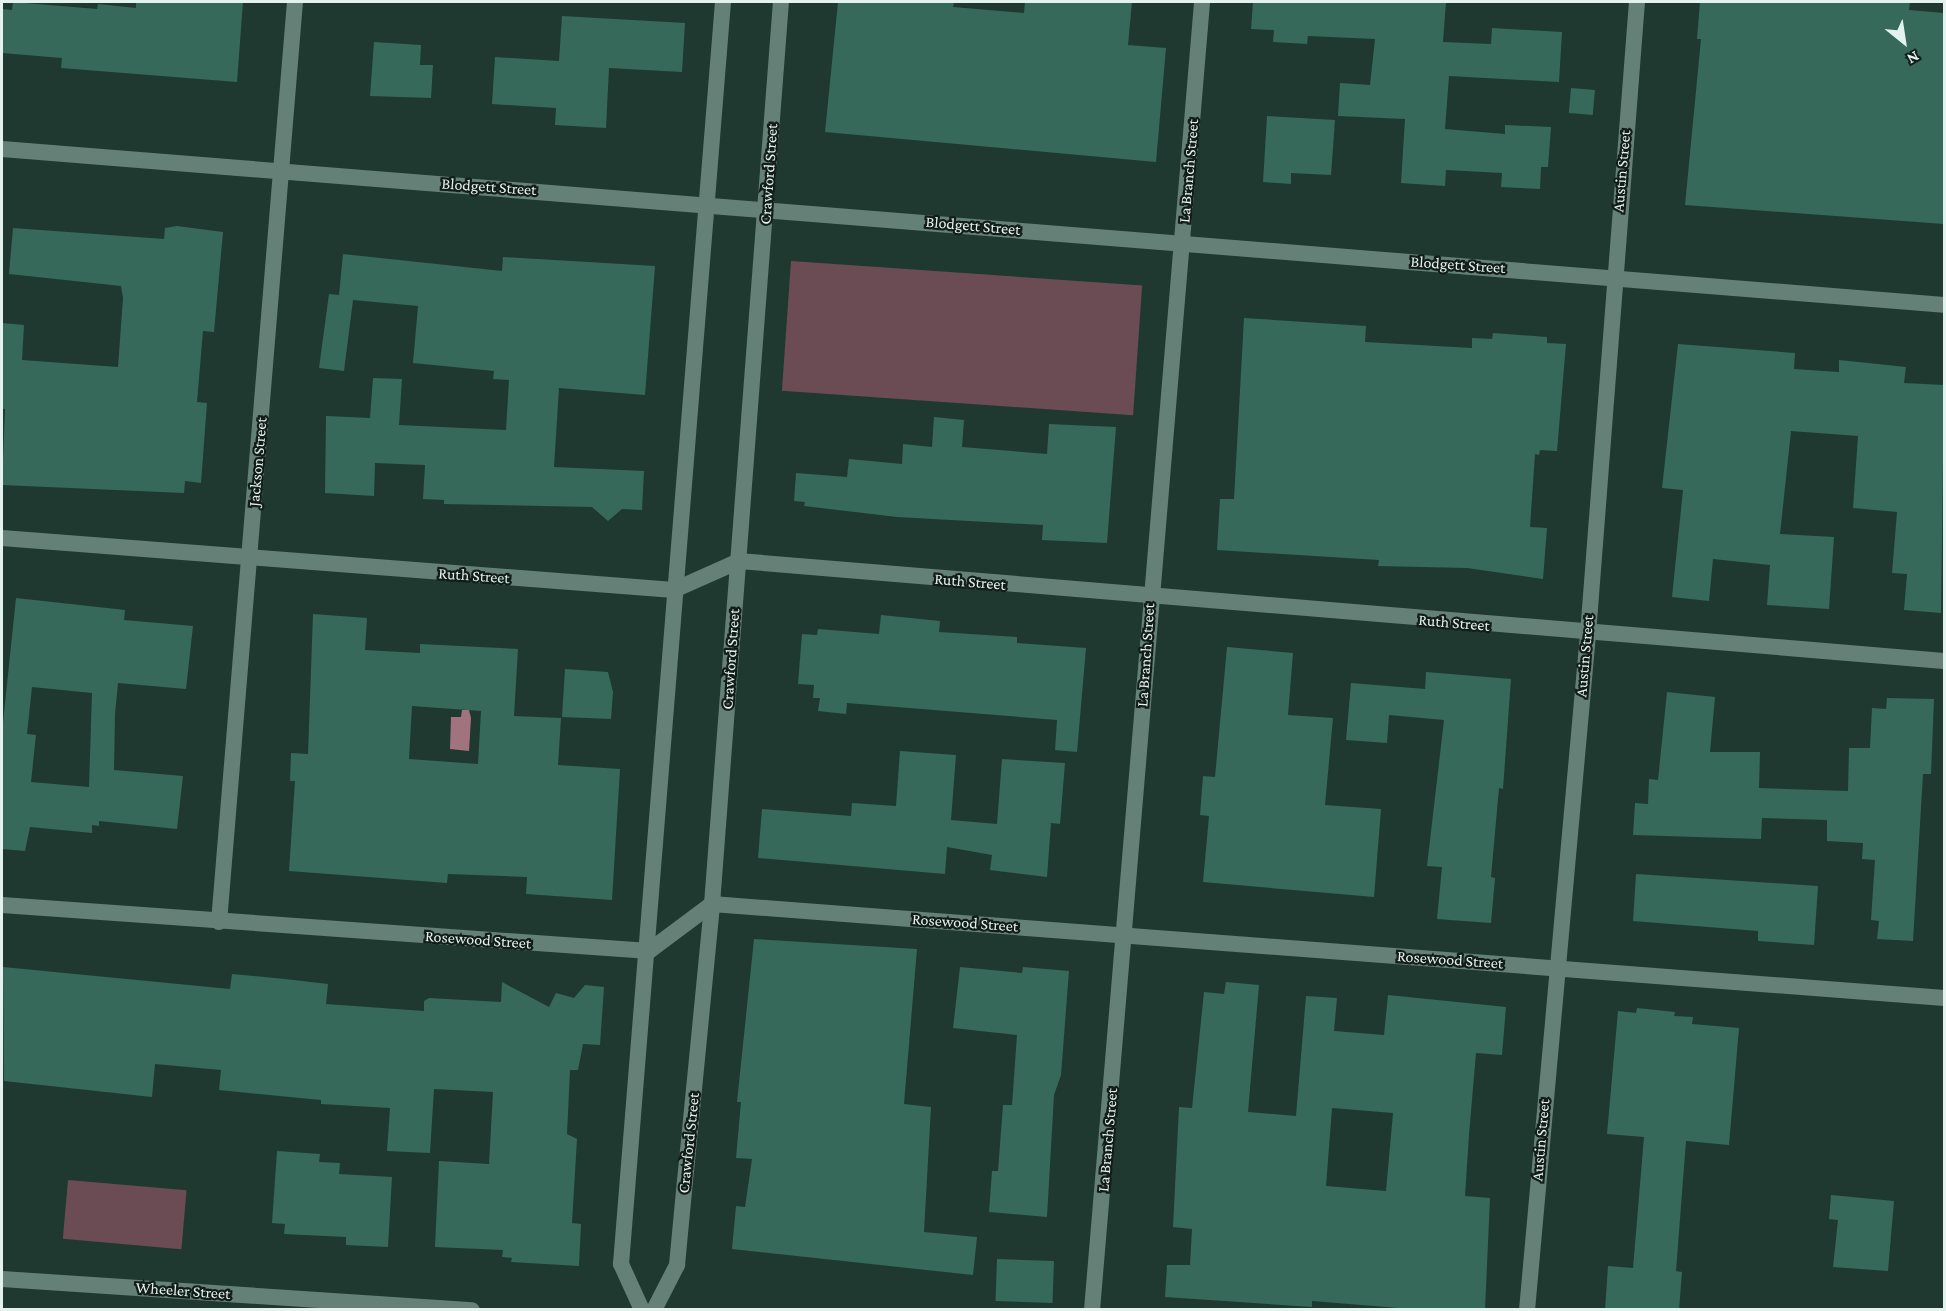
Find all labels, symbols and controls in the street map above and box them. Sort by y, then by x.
north arrow [1874,12,1934,72]
text: N [1904,48,1922,68]
street label: La Branch Street [1175,118,1203,224]
street label: Crawford Street [756,123,782,225]
street label: Austin Street [1609,129,1635,213]
street label: Blodgett Street [441,174,537,200]
street label: Blodgett Street [925,212,1021,240]
street label: Blodgett Street [1410,252,1506,278]
street label: Jackson Street [245,417,271,507]
street label: Ruth Street [438,564,510,588]
street label: Ruth Street [934,569,1006,595]
street label: La Branch Street [1133,602,1159,708]
street label: Crawford Street [718,608,744,710]
street label: Ruth Street [1418,610,1490,636]
street label: Austin Street [1572,614,1598,698]
street label: Rosewood Street [911,910,1019,936]
street label: Rosewood Street [424,927,532,953]
street label: Rosewood Street [1396,947,1504,973]
street label: La Branch Street [1094,1087,1122,1193]
street label: Crawford Street [674,1092,704,1194]
street label: Austin Street [1528,1098,1554,1182]
street label: Wheeler Street [135,1278,231,1304]

